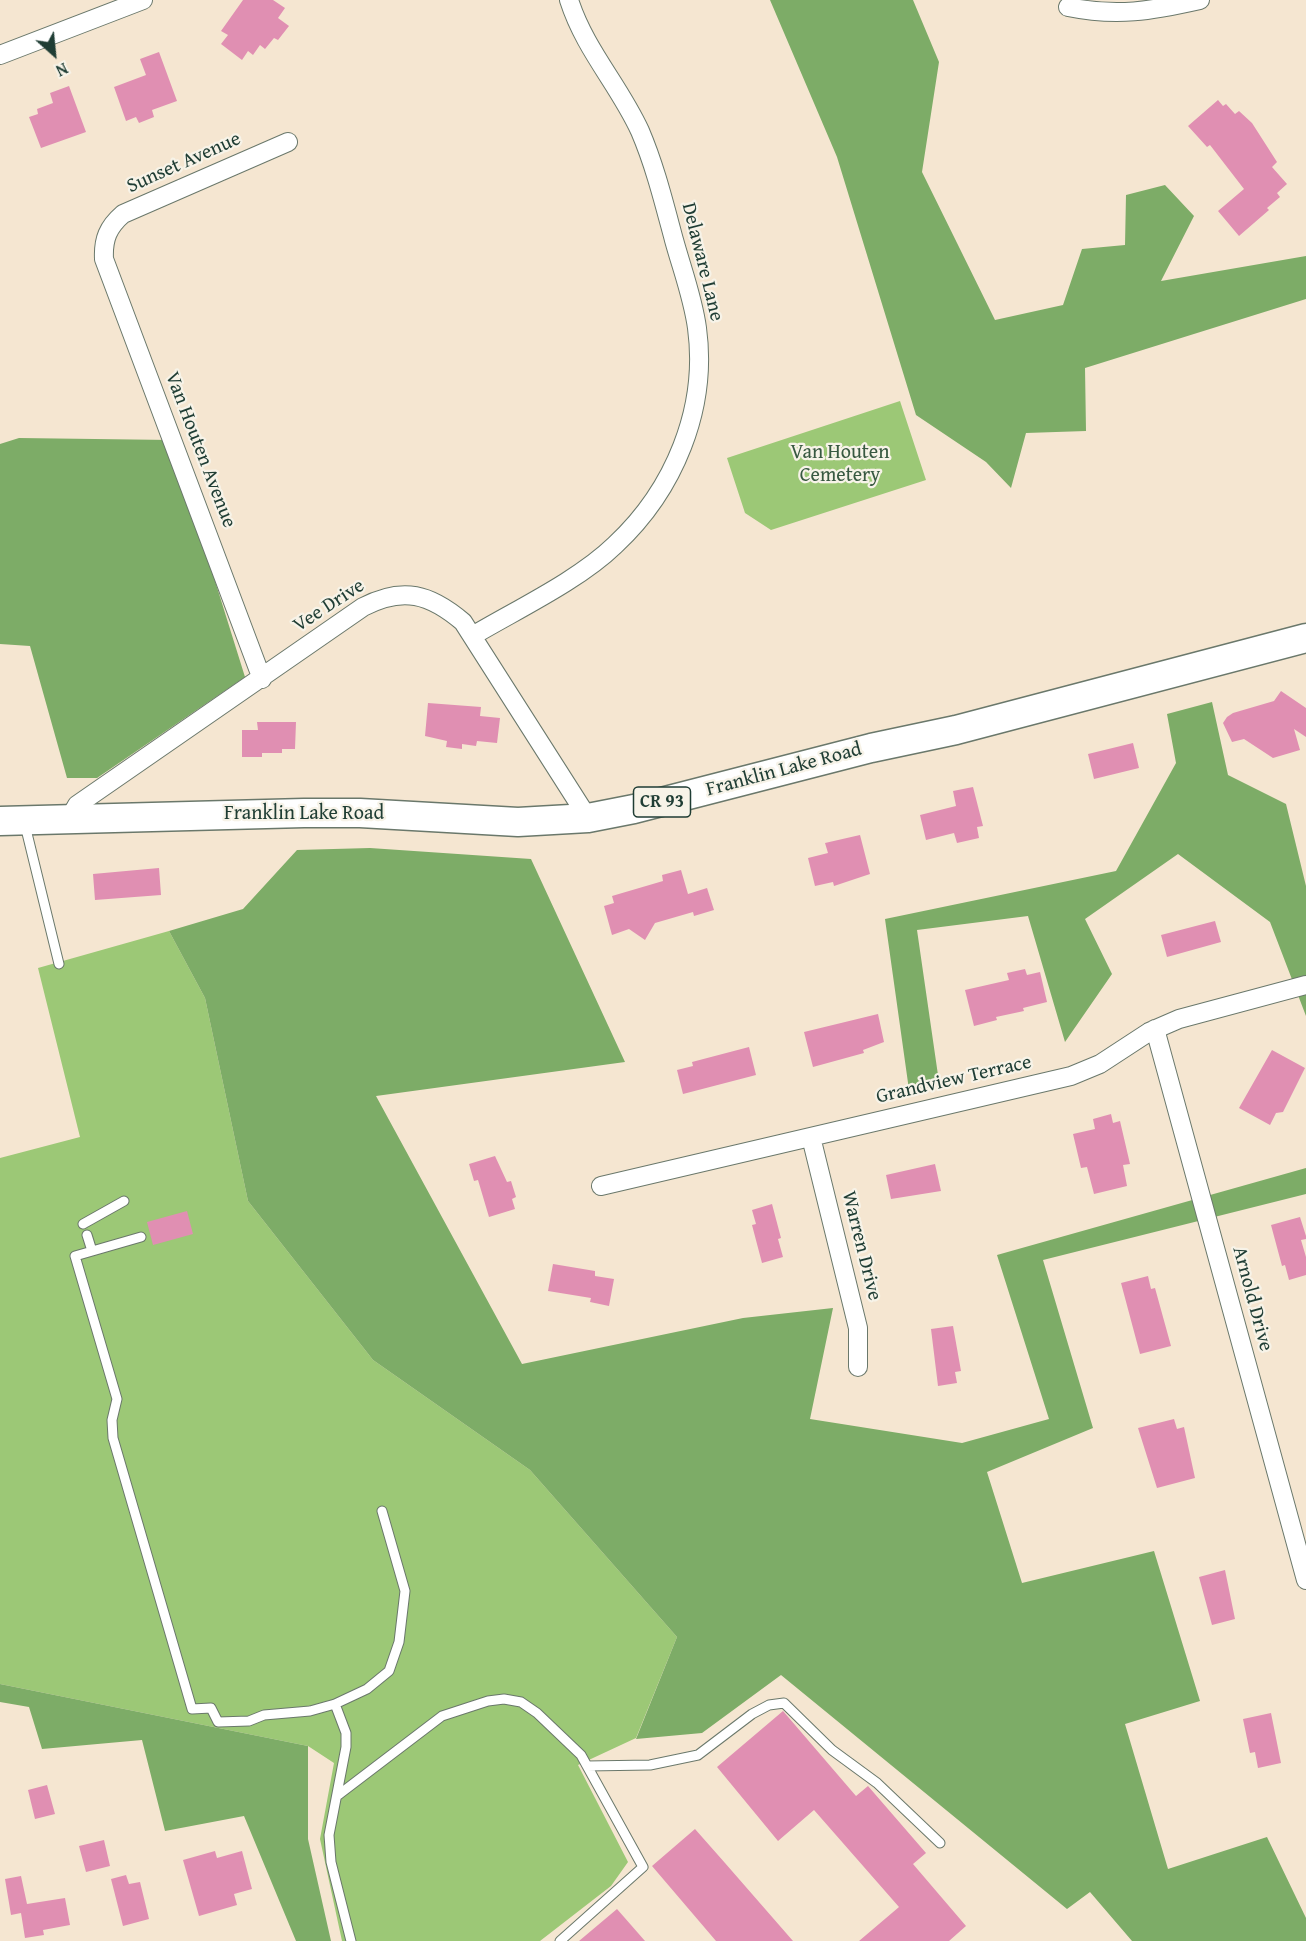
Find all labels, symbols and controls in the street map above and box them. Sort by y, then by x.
north arrow [24,24,84,84]
text: N [52,57,72,83]
street label: Sunset Avenue [123,127,245,199]
street label: Delaware Lane [676,200,728,324]
street label: Van Houten Avenue [159,369,241,531]
park label: Van Houten Cemetery [791,441,889,488]
street label: Vee Drive [289,574,369,638]
street label: Franklin Lake Road [704,738,864,802]
road number: CR 93 [634,787,690,817]
street label: Franklin Lake Road [224,802,384,826]
street label: Grandview Terrace [874,1050,1034,1110]
street label: Warren Drive [836,1189,886,1303]
street label: Arnold Drive [1227,1244,1277,1354]

